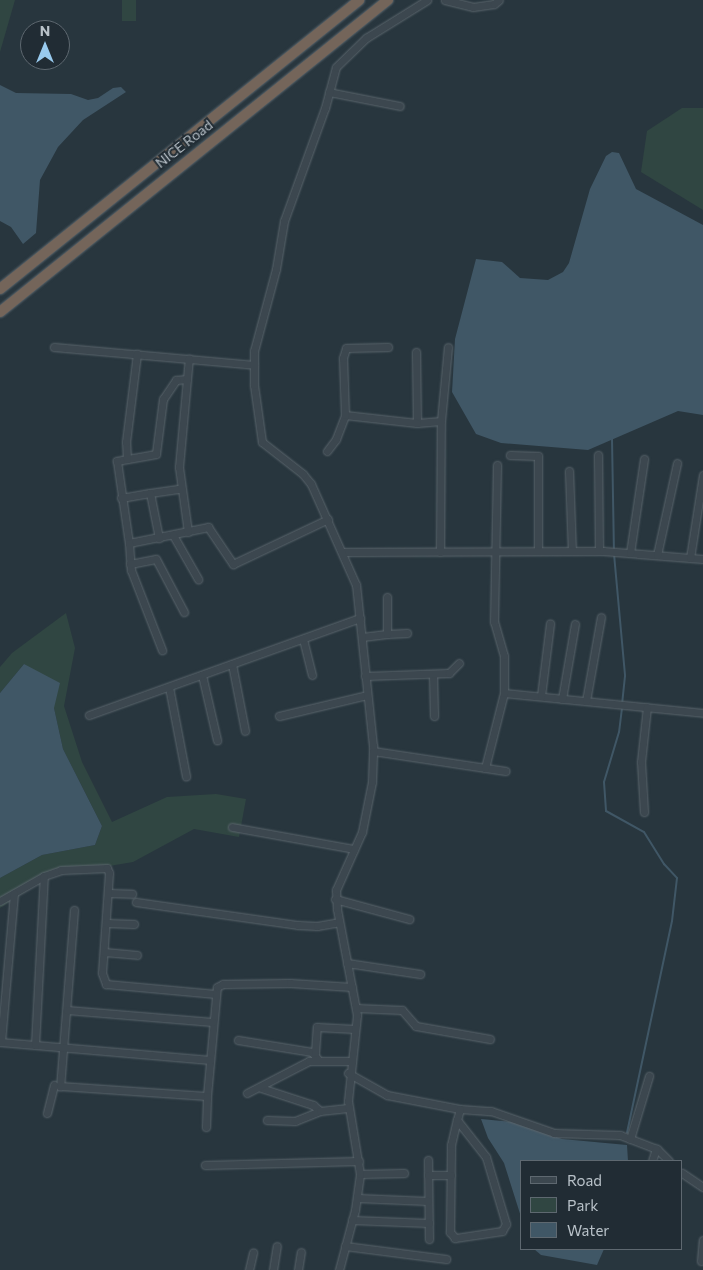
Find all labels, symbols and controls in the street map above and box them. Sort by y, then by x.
north arrow [20,20,70,70]
text: N [40,22,50,39]
street label: NICE Road [152,117,216,171]
legend [520,1160,683,1250]
text: Road [567,1171,602,1189]
text: Park [567,1196,598,1214]
text: Water [567,1221,609,1239]

